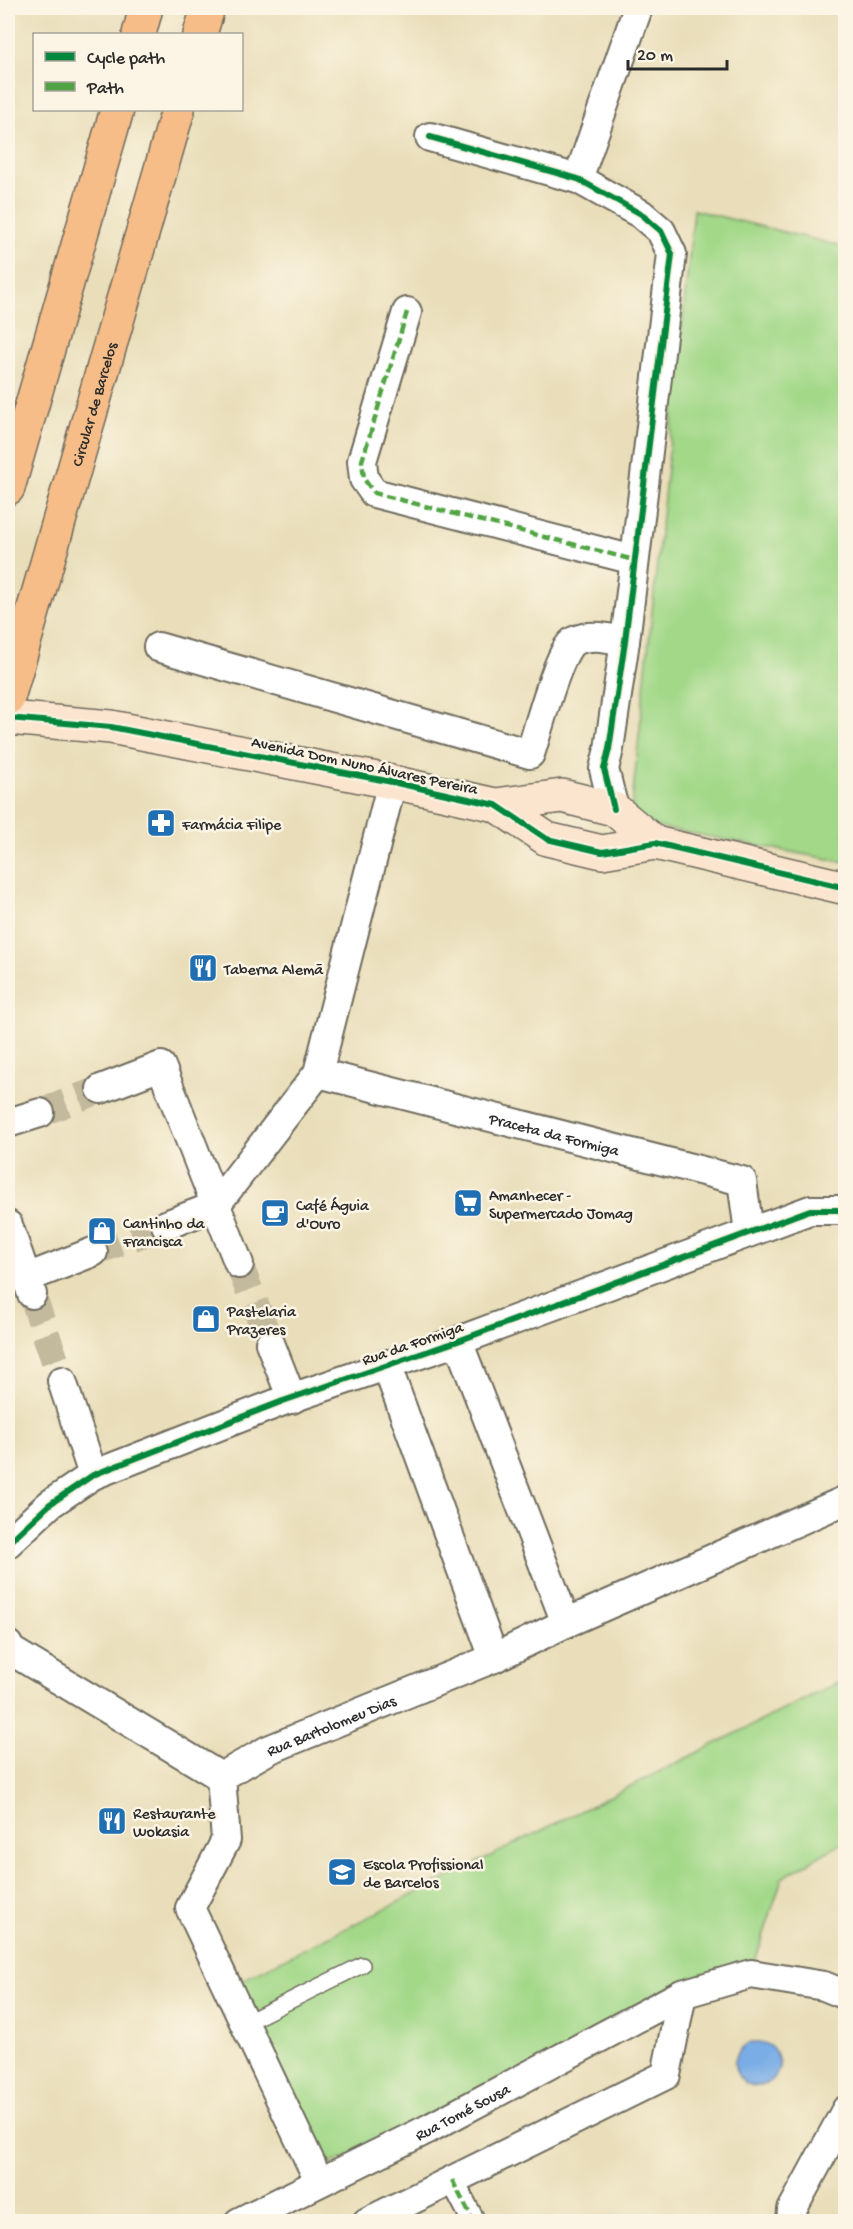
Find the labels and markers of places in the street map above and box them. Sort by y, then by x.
pharmacy icon: Farmácia Filipe [145,807,177,839]
place label: Farmácia Filipe [181,817,282,836]
restaurant icon: Taberna Alemã [187,952,219,984]
place label: Taberna Alemã [223,962,324,981]
supermarket icon: Amanhecer - Supermercado Jomag [452,1187,484,1219]
place label: Amanhecer - Supermercado Jomag [489,1188,633,1225]
cafe icon: Café Águia d'Ouro [259,1197,291,1229]
place label: Café Águia d'Ouro [296,1197,370,1235]
shop icon: Cantinho da Francisca [86,1215,118,1247]
place label: Cantinho da Francisca [122,1216,206,1253]
shop icon: Pastelaria Prazeres [190,1303,222,1335]
place label: Pastelaria Prazeres [226,1304,297,1341]
restaurant icon: Restaurante Wokasia [96,1805,128,1837]
place label: Restaurante Wokasia [133,1806,216,1843]
school or university icon: Escola Profissional de Barcelos [326,1856,358,1888]
place label: Escola Profissional de Barcelos [363,1857,484,1894]

